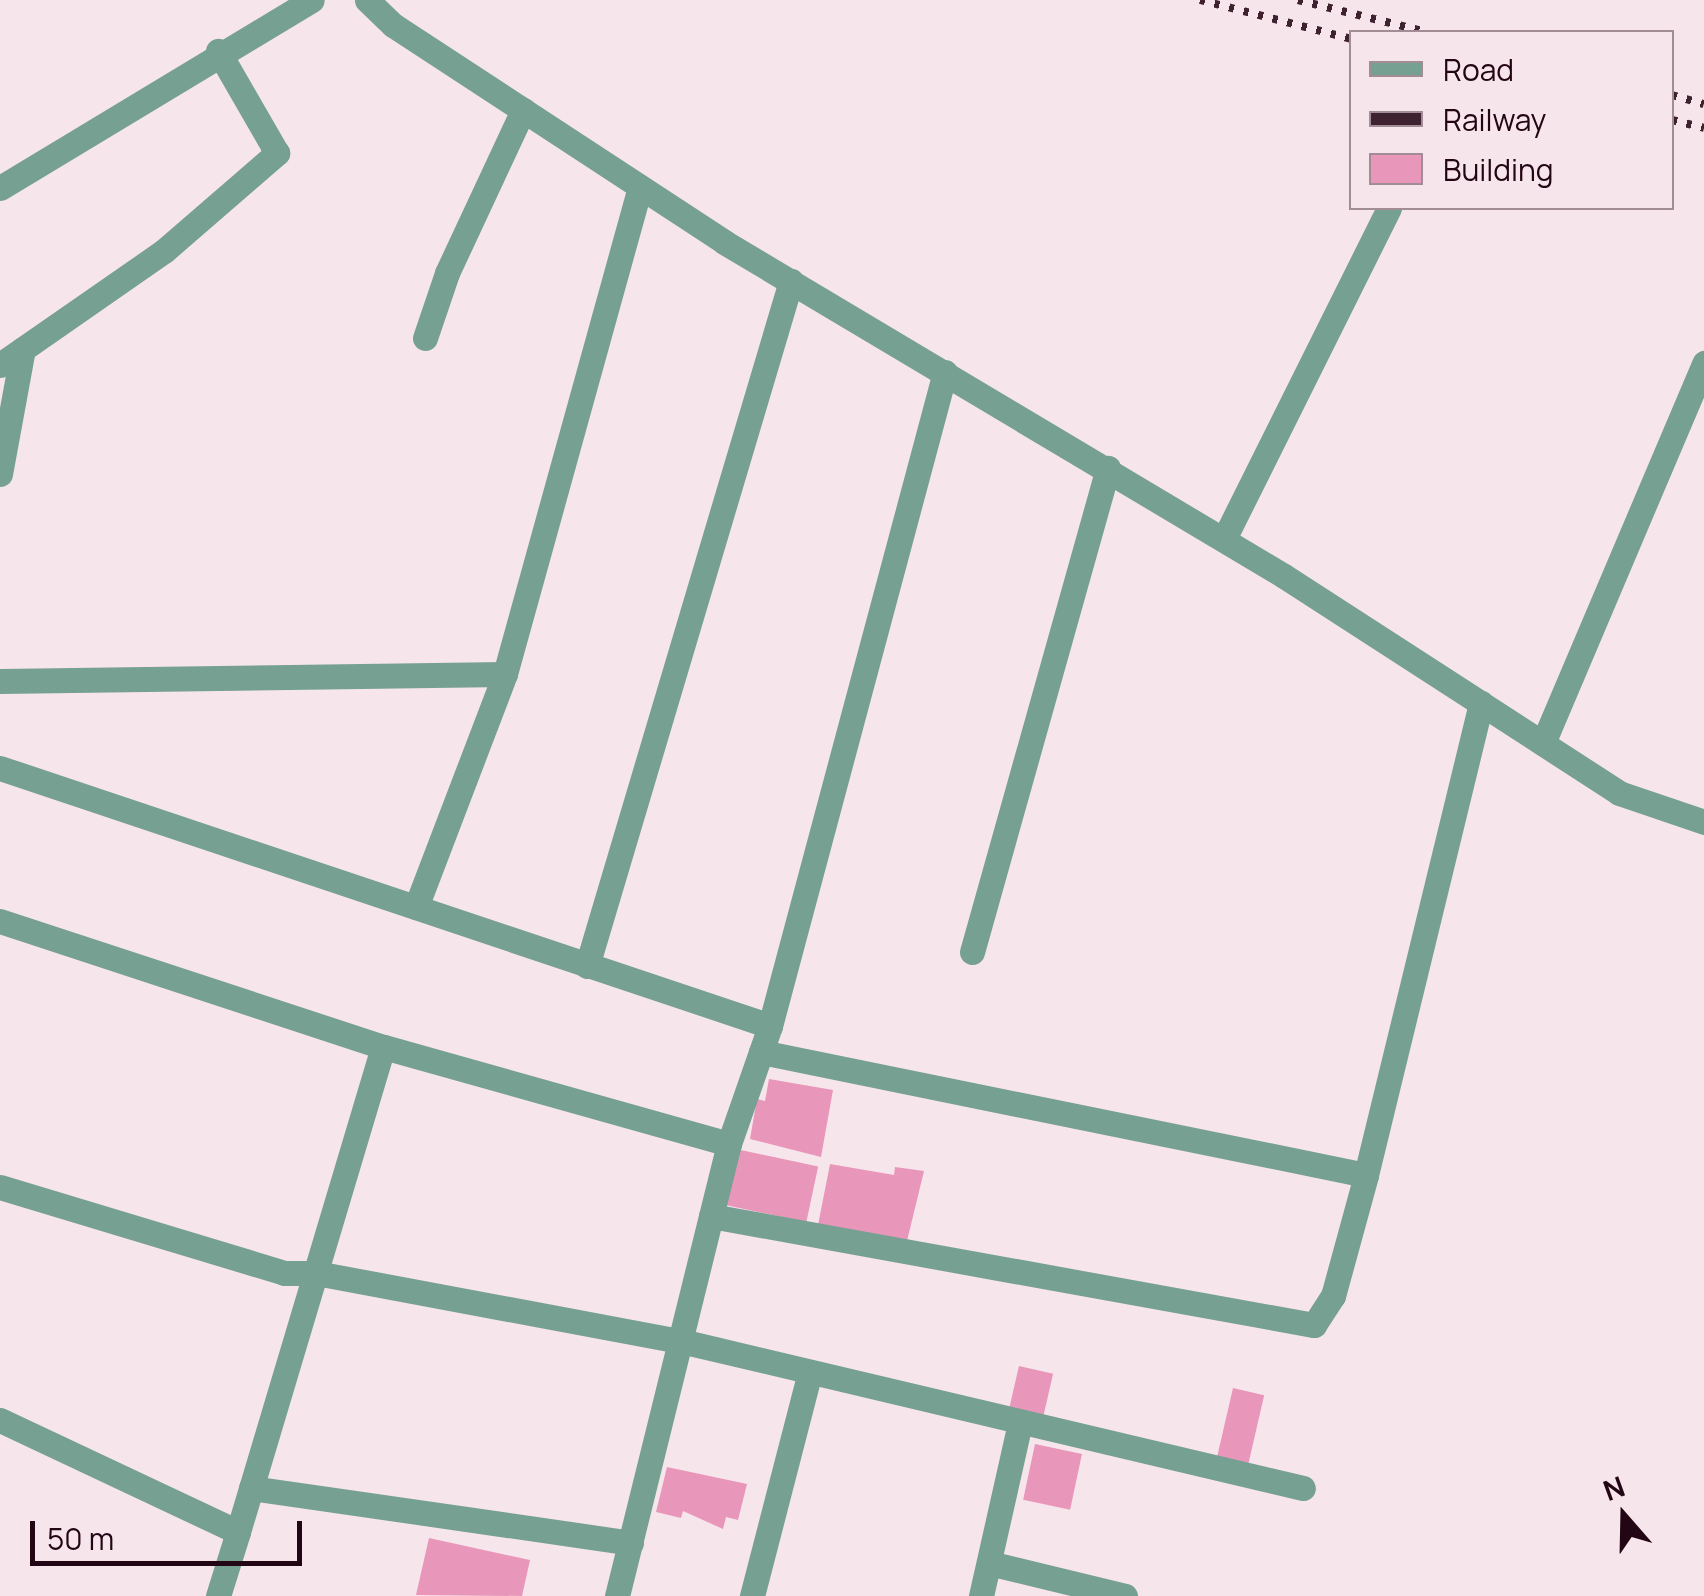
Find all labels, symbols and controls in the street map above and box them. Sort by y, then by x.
legend [1349,30,1674,210]
text: Road [1443,49,1514,90]
text: Railway [1443,99,1546,140]
text: Building [1443,149,1554,190]
north arrow [1574,1466,1674,1566]
text: N [1598,1467,1630,1509]
scale bar [35,1501,308,1563]
text: 50 m [47,1518,114,1559]

